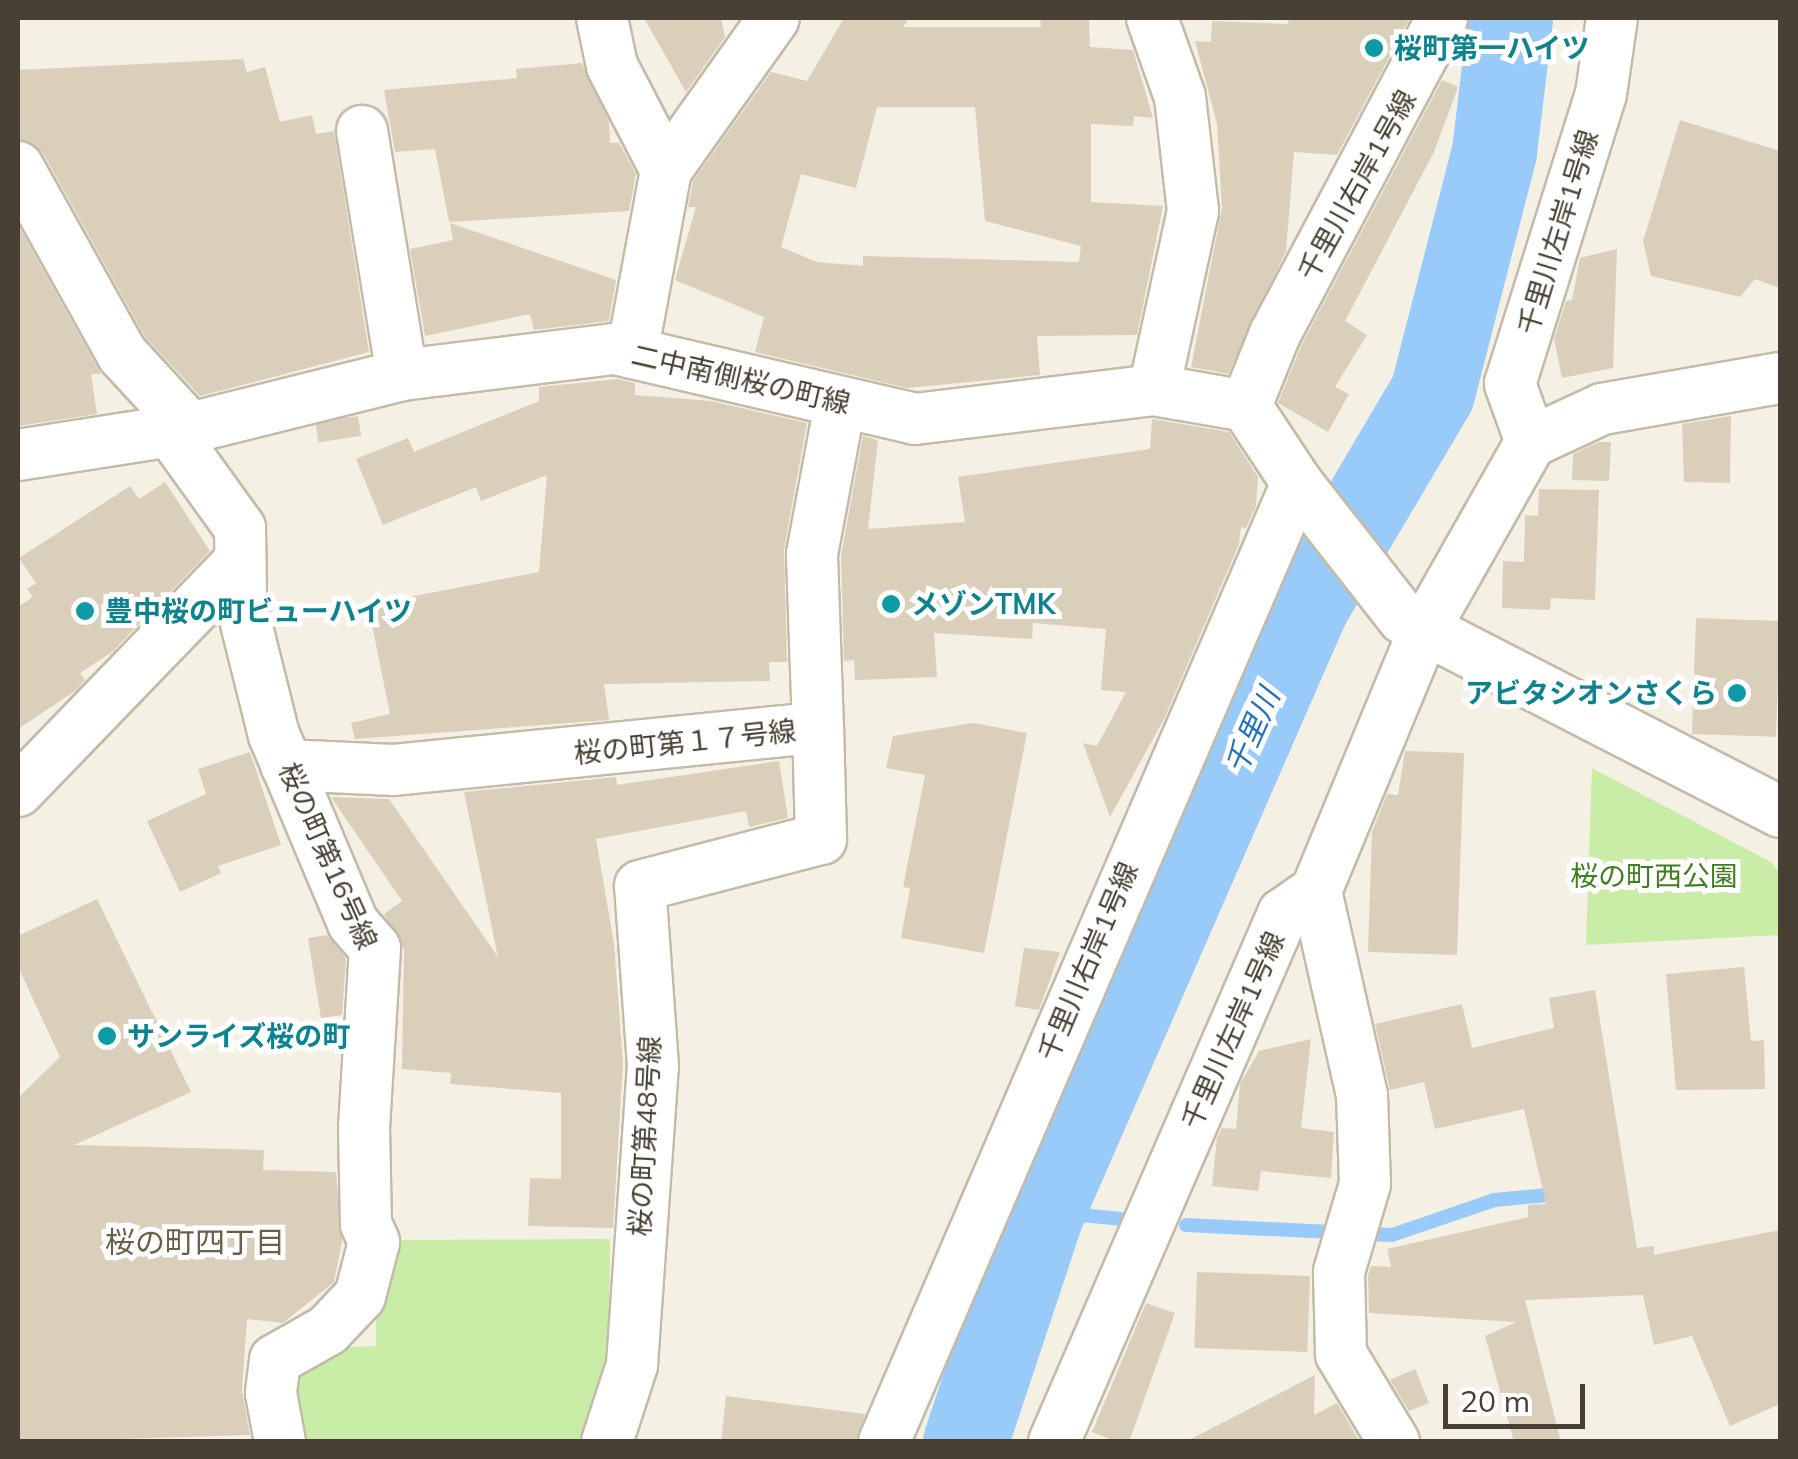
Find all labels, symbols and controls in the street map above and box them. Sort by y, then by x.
place label: 桜町第一ハイツ [1394,31,1590,65]
marker: 桜町第一ハイツ [1363,37,1385,59]
street label: 千里川右岸1号線 [1291,84,1423,286]
street label: 千里川左岸1号線 [1511,125,1605,339]
street label: 二中南側桜の町線 [628,337,854,421]
place label: メゾンTMK [911,587,1055,621]
marker: メゾンTMK [880,593,902,615]
place label: 豊中桜の町ビューハイツ [105,594,413,628]
marker: 豊中桜の町ビューハイツ [74,600,96,622]
place label: アビタシオンさくら [1465,676,1717,710]
marker: アビタシオンさくら [1726,682,1748,704]
water label: 千里川 [1217,683,1287,779]
street label: 桜の町第１７号線 [572,714,798,770]
street label: 桜の町第16号線 [272,757,384,955]
street label: 千里川右岸1号線 [1031,856,1145,1066]
park label: 桜の町西公園 [1570,859,1738,893]
street label: 千里川左岸1号線 [1174,926,1292,1134]
place label: サンライズ桜の町 [127,1019,351,1053]
marker: サンライズ桜の町 [96,1025,118,1047]
street label: 桜の町第48号線 [623,1034,667,1238]
district label: 桜の町四丁目 [105,1224,285,1260]
scale bar [1448,1364,1590,1426]
text: 20 m [1460,1382,1530,1420]

